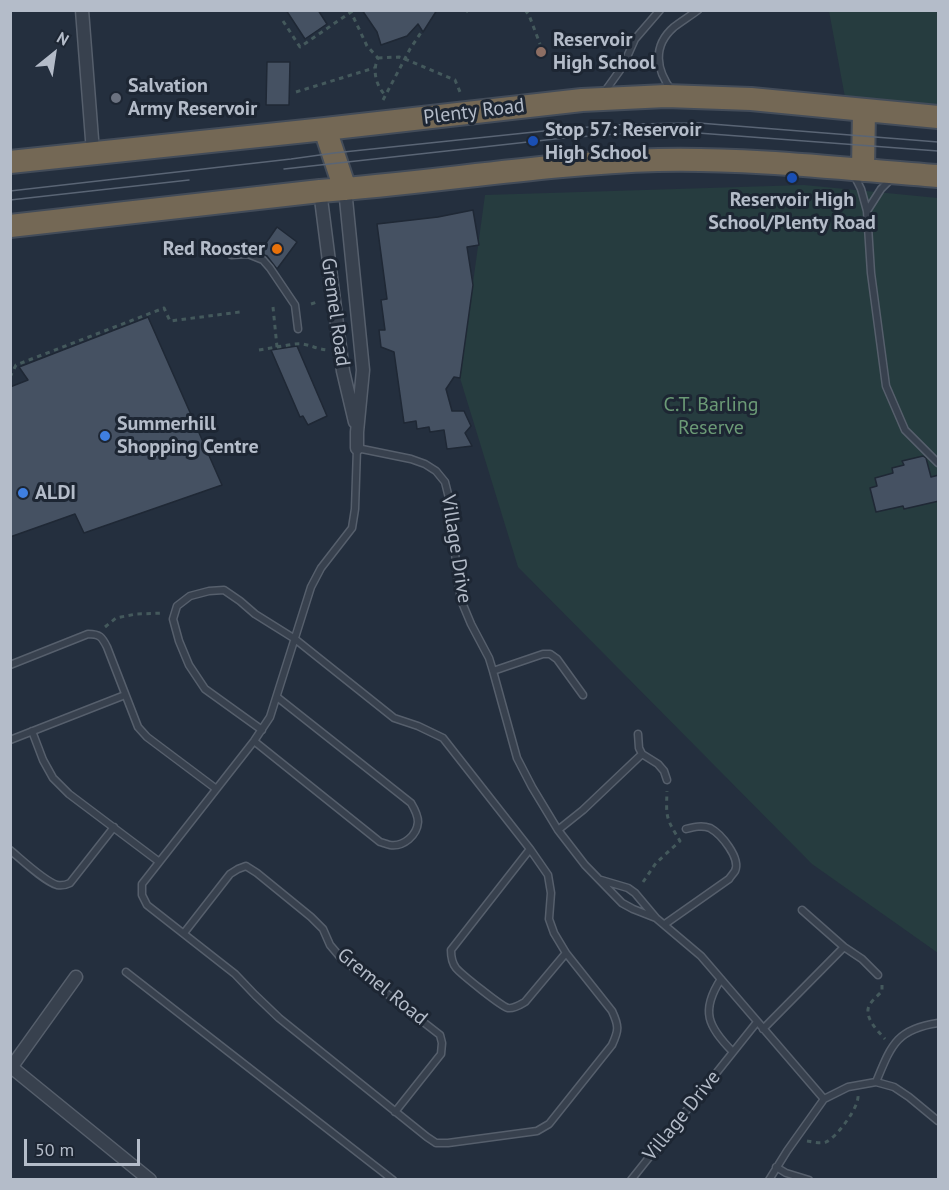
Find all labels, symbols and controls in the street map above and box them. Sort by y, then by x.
north arrow [24,24,84,84]
text: N [53,27,73,50]
place label: Reservoir High School [553,28,656,75]
marker: Reservoir High School [534,45,548,59]
place label: Salvation Army Reservoir [128,74,257,121]
marker: Salvation Army Reservoir [109,91,123,105]
street label: Plenty Road [422,94,526,130]
place label: Stop 57: Reservoir High School [545,118,702,165]
marker: Stop 57: Reservoir High School [526,134,540,148]
marker: Reservoir High School/Plenty Road [785,171,799,185]
place label: Reservoir High School/Plenty Road [708,188,876,235]
place label: Red Rooster [163,237,265,261]
marker: Red Rooster [270,242,284,256]
street label: Gremel Road [316,256,354,368]
park label: C.T. Barling Reserve [663,393,759,440]
place label: Summerhill Shopping Centre [117,412,259,459]
marker: Summerhill Shopping Centre [98,429,112,443]
place label: ALDI [35,481,76,505]
marker: ALDI [16,486,30,500]
street label: Village Drive [436,493,476,605]
street label: Gremel Road [332,943,432,1031]
street label: Village Drive [638,1066,726,1166]
scale bar [27,1127,142,1165]
text: 50 m [35,1138,74,1161]

